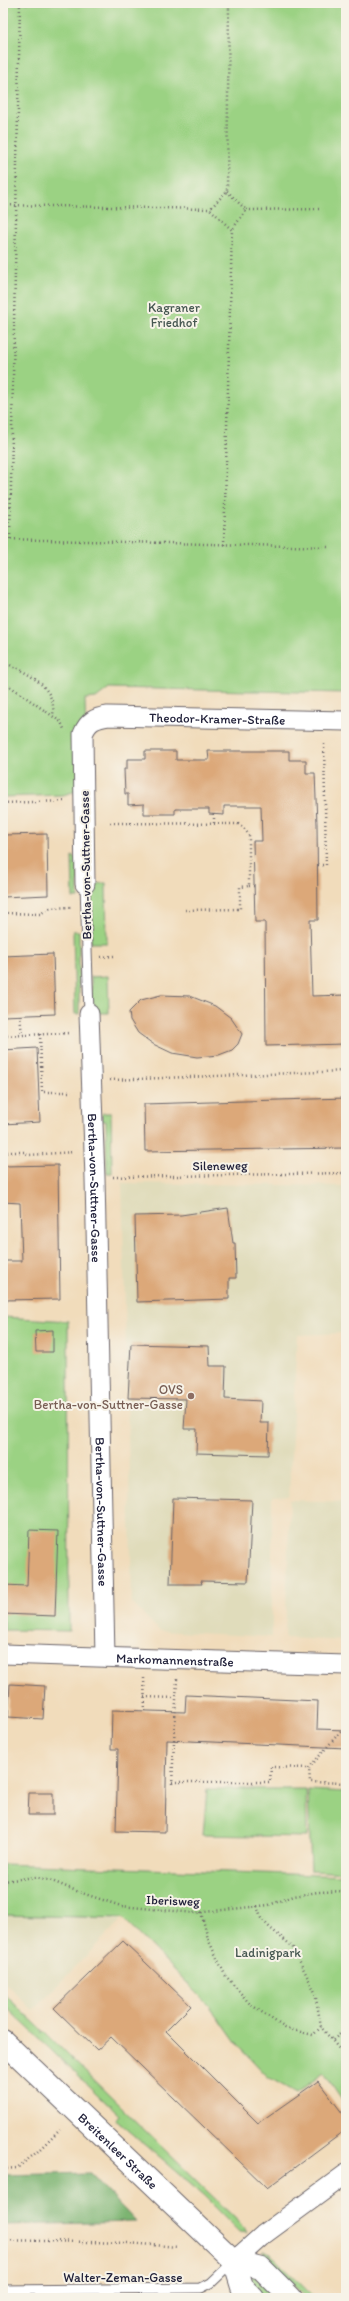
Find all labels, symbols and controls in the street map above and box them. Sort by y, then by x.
park label: Kagraner Friedhof [148,300,201,330]
street label: Theodor-Kramer-Straße [149,710,285,728]
street label: Bertha-von-Suttner-Gasse [77,790,94,940]
street label: Bertha-von-Suttner-Gasse [85,1113,104,1263]
street label: Sileneweg [192,1158,248,1173]
place label: OVS Bertha-von-Suttner-Gasse [34,1382,183,1412]
marker: OVS Bertha-von-Suttner-Gasse [186,1391,196,1401]
street label: Bertha-von-Suttner-Gasse [92,1437,111,1587]
street label: Markomannenstraße [116,1651,234,1669]
street label: Iberisweg [146,1892,200,1909]
park label: Ladinigpark [235,1945,301,1960]
street label: Breitenleer Straße [75,2110,161,2192]
street label: Walter-Zeman-Gasse [63,2270,183,2285]

